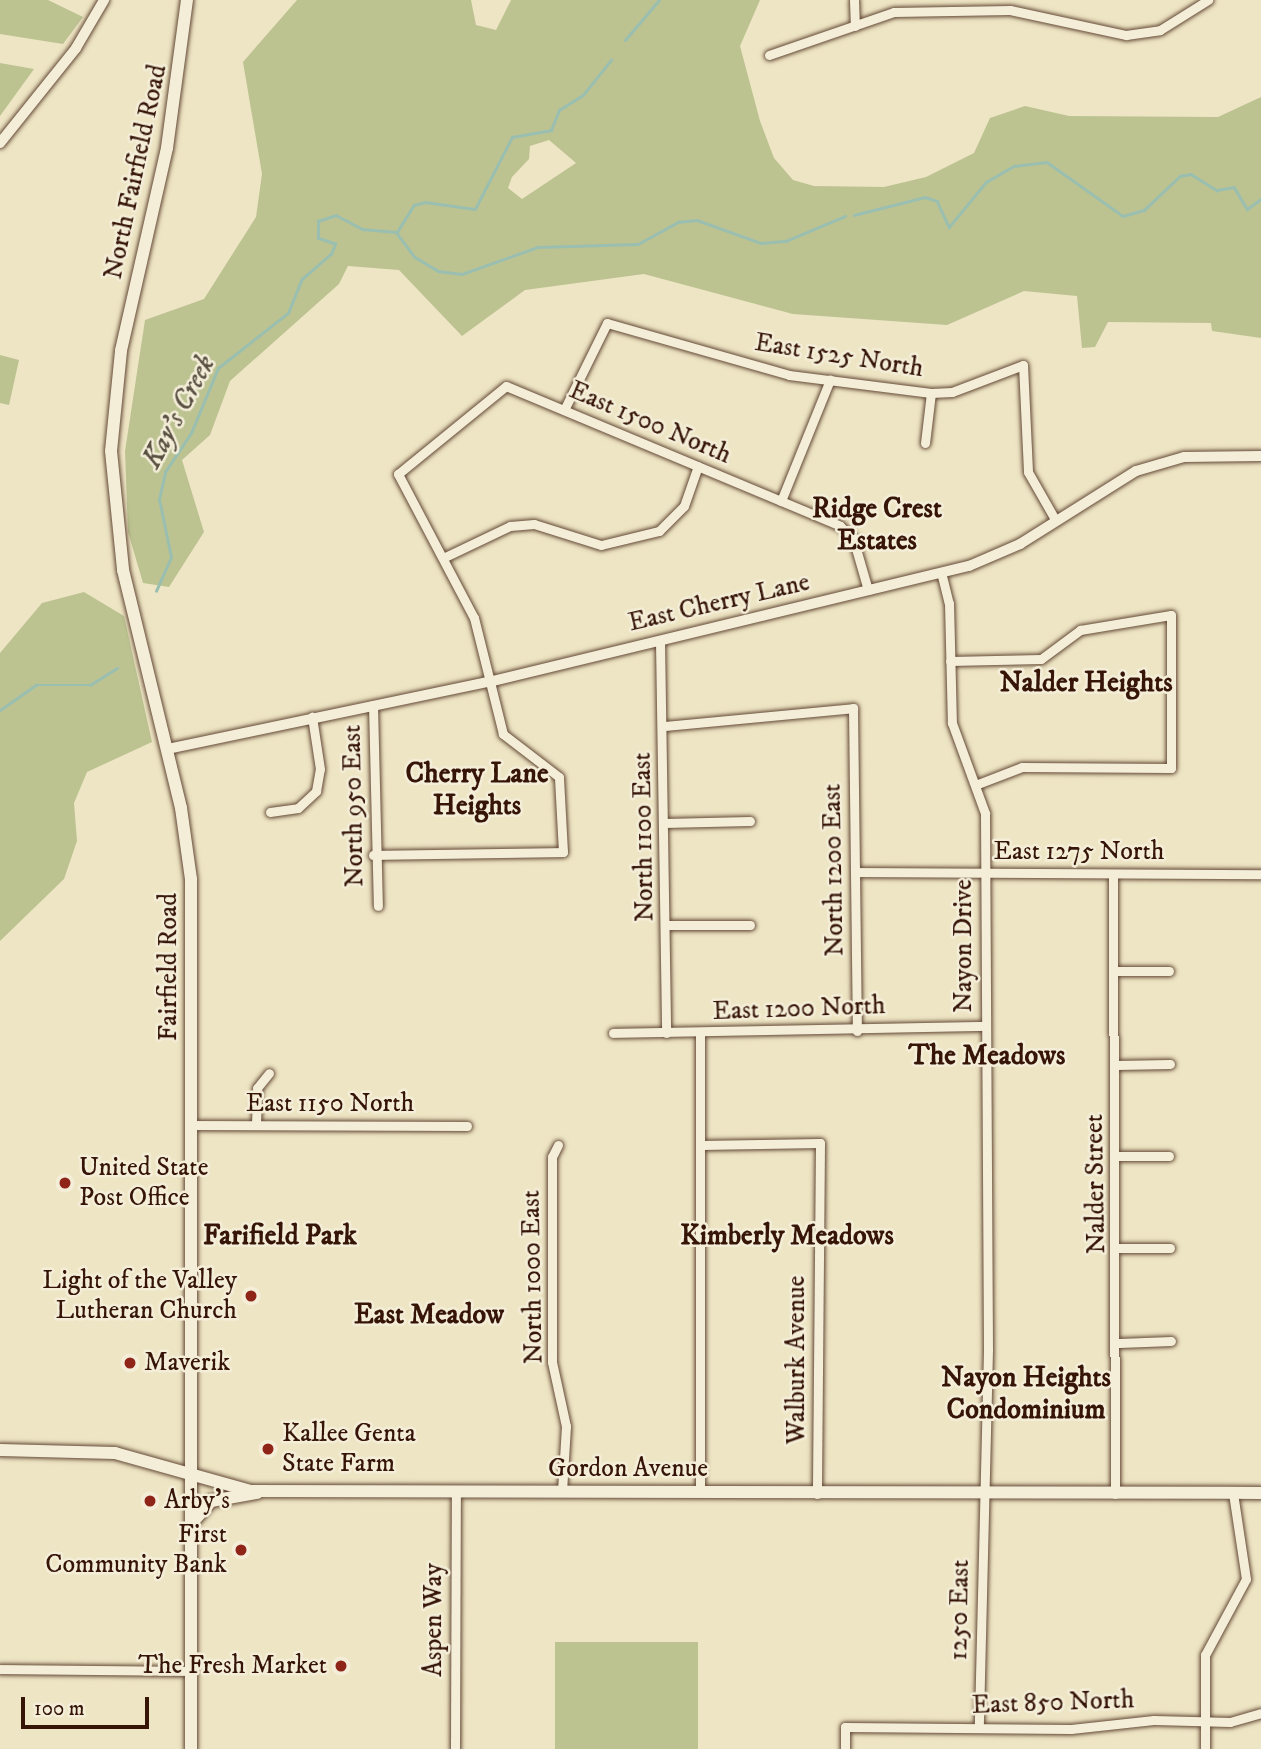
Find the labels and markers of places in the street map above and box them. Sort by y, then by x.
place label: United State Post Office [79,1152,208,1214]
marker: United State Post Office [57,1175,73,1191]
place label: Light of the Valley Lutheran Church [42,1265,237,1326]
marker: Light of the Valley Lutheran Church [243,1288,259,1304]
place label: Maverik [144,1347,230,1379]
marker: Maverik [122,1355,138,1371]
place label: Kallee Genta State Farm [282,1418,416,1480]
marker: Kallee Genta State Farm [260,1441,276,1457]
place label: Arby's [164,1485,230,1517]
marker: Arby's [142,1493,158,1509]
place label: First Community Bank [45,1519,227,1580]
marker: First Community Bank [233,1542,249,1558]
place label: The Fresh Market [138,1650,327,1682]
marker: The Fresh Market [333,1658,349,1674]

